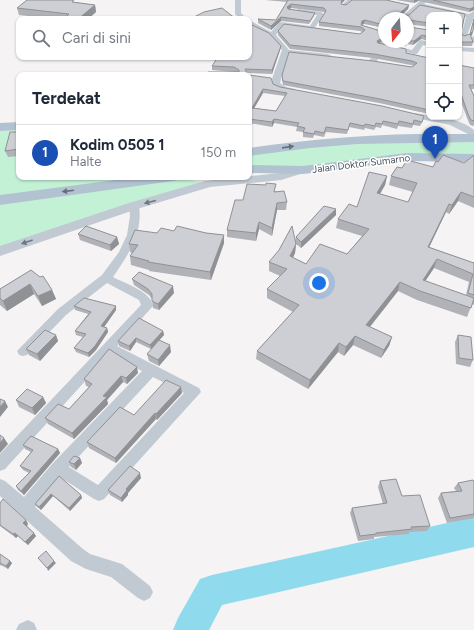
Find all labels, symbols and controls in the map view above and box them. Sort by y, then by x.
north arrow [378,12,414,48]
map controls [426,12,462,120]
button: + [426,12,462,48]
search box [16,16,252,60]
icon: search [30,27,52,49]
text: Cari di sini [62,29,131,47]
button: − [426,48,462,84]
button: locate [426,84,462,120]
text: Terdekat [32,88,101,108]
pin: 1 [422,126,448,159]
text: Kodim 0505 1 [70,136,165,154]
one-way arrow [282,143,294,150]
text: 1 [42,145,48,160]
text: 150 m [201,145,236,160]
street label: Jalan Doktor Sumarno [311,151,411,176]
text: Halte [70,154,101,169]
one-way arrow [62,188,74,194]
one-way arrow [144,199,156,205]
one-way arrow [20,239,32,245]
your location [309,273,329,293]

